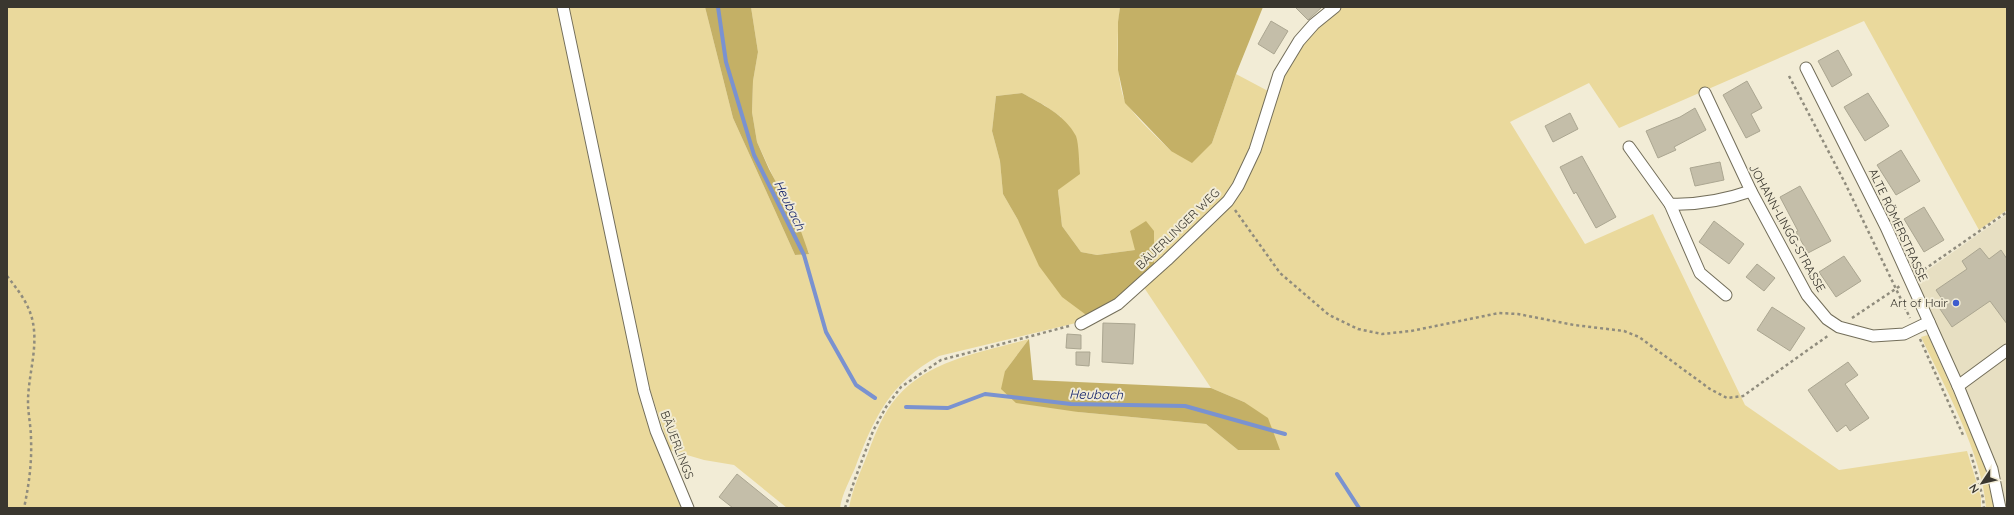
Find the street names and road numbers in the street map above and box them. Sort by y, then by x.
street label: JOHANN-LINGG-STRASSE [1746,161,1829,295]
street label: ALTE RÖMERSTRASSE [1866,166,1931,284]
street label: BÄUERLINGER WEG [1133,185,1223,272]
street label: BÄUERLINGS [658,408,697,481]

